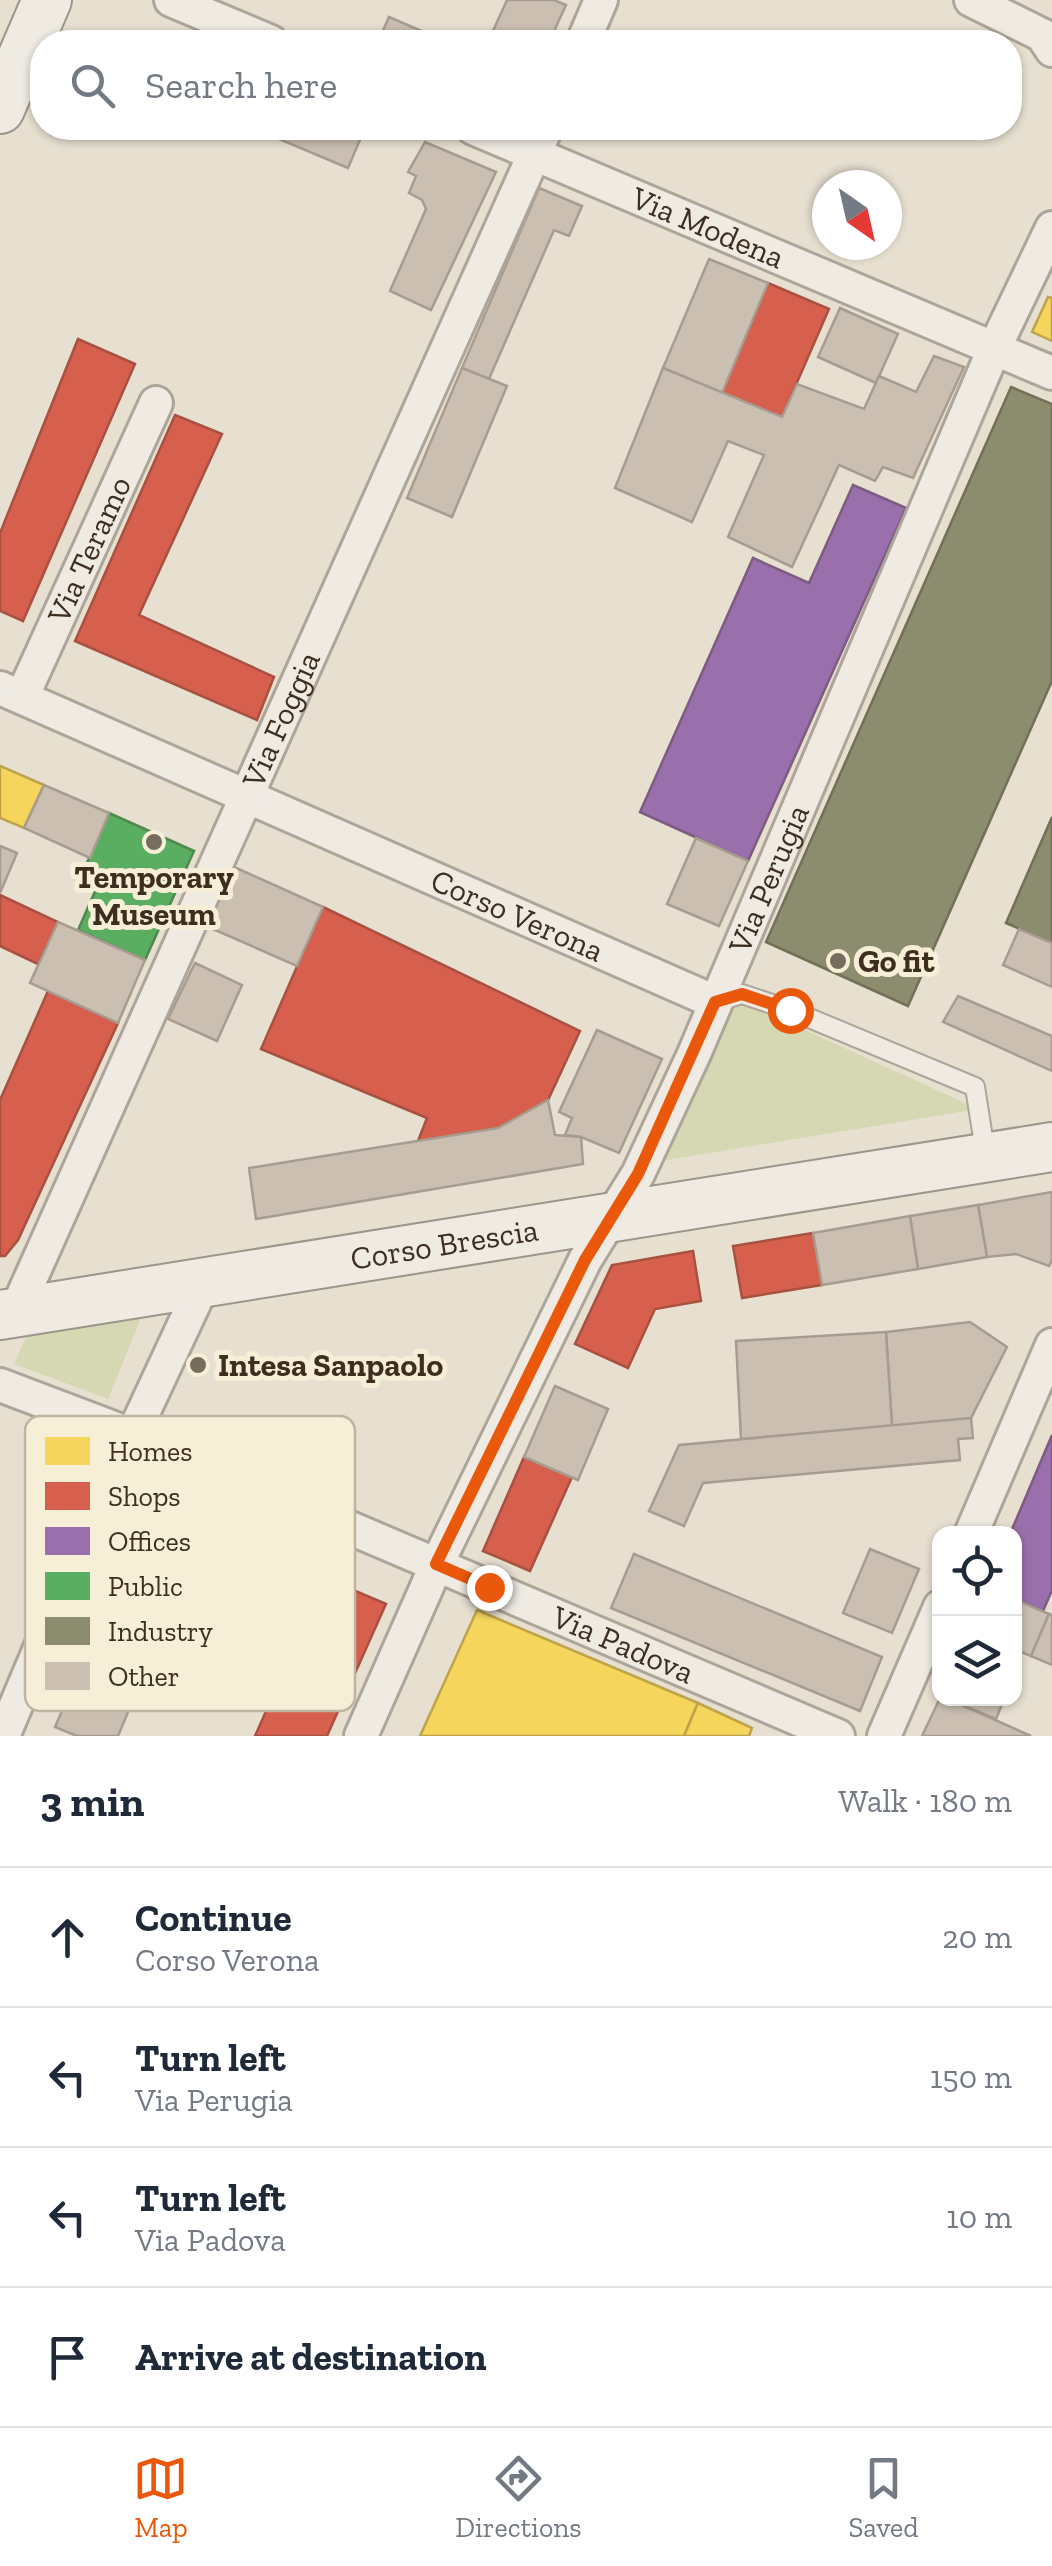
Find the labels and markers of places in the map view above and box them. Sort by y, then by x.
marker: Temporary Museum [143,831,165,853]
place label: Temporary Museum [74,858,234,933]
place label: Go fit [858,942,935,980]
marker: Go fit [827,950,849,972]
place label: Intesa Sanpaolo [218,1346,443,1384]
marker: Intesa Sanpaolo [187,1354,209,1376]

